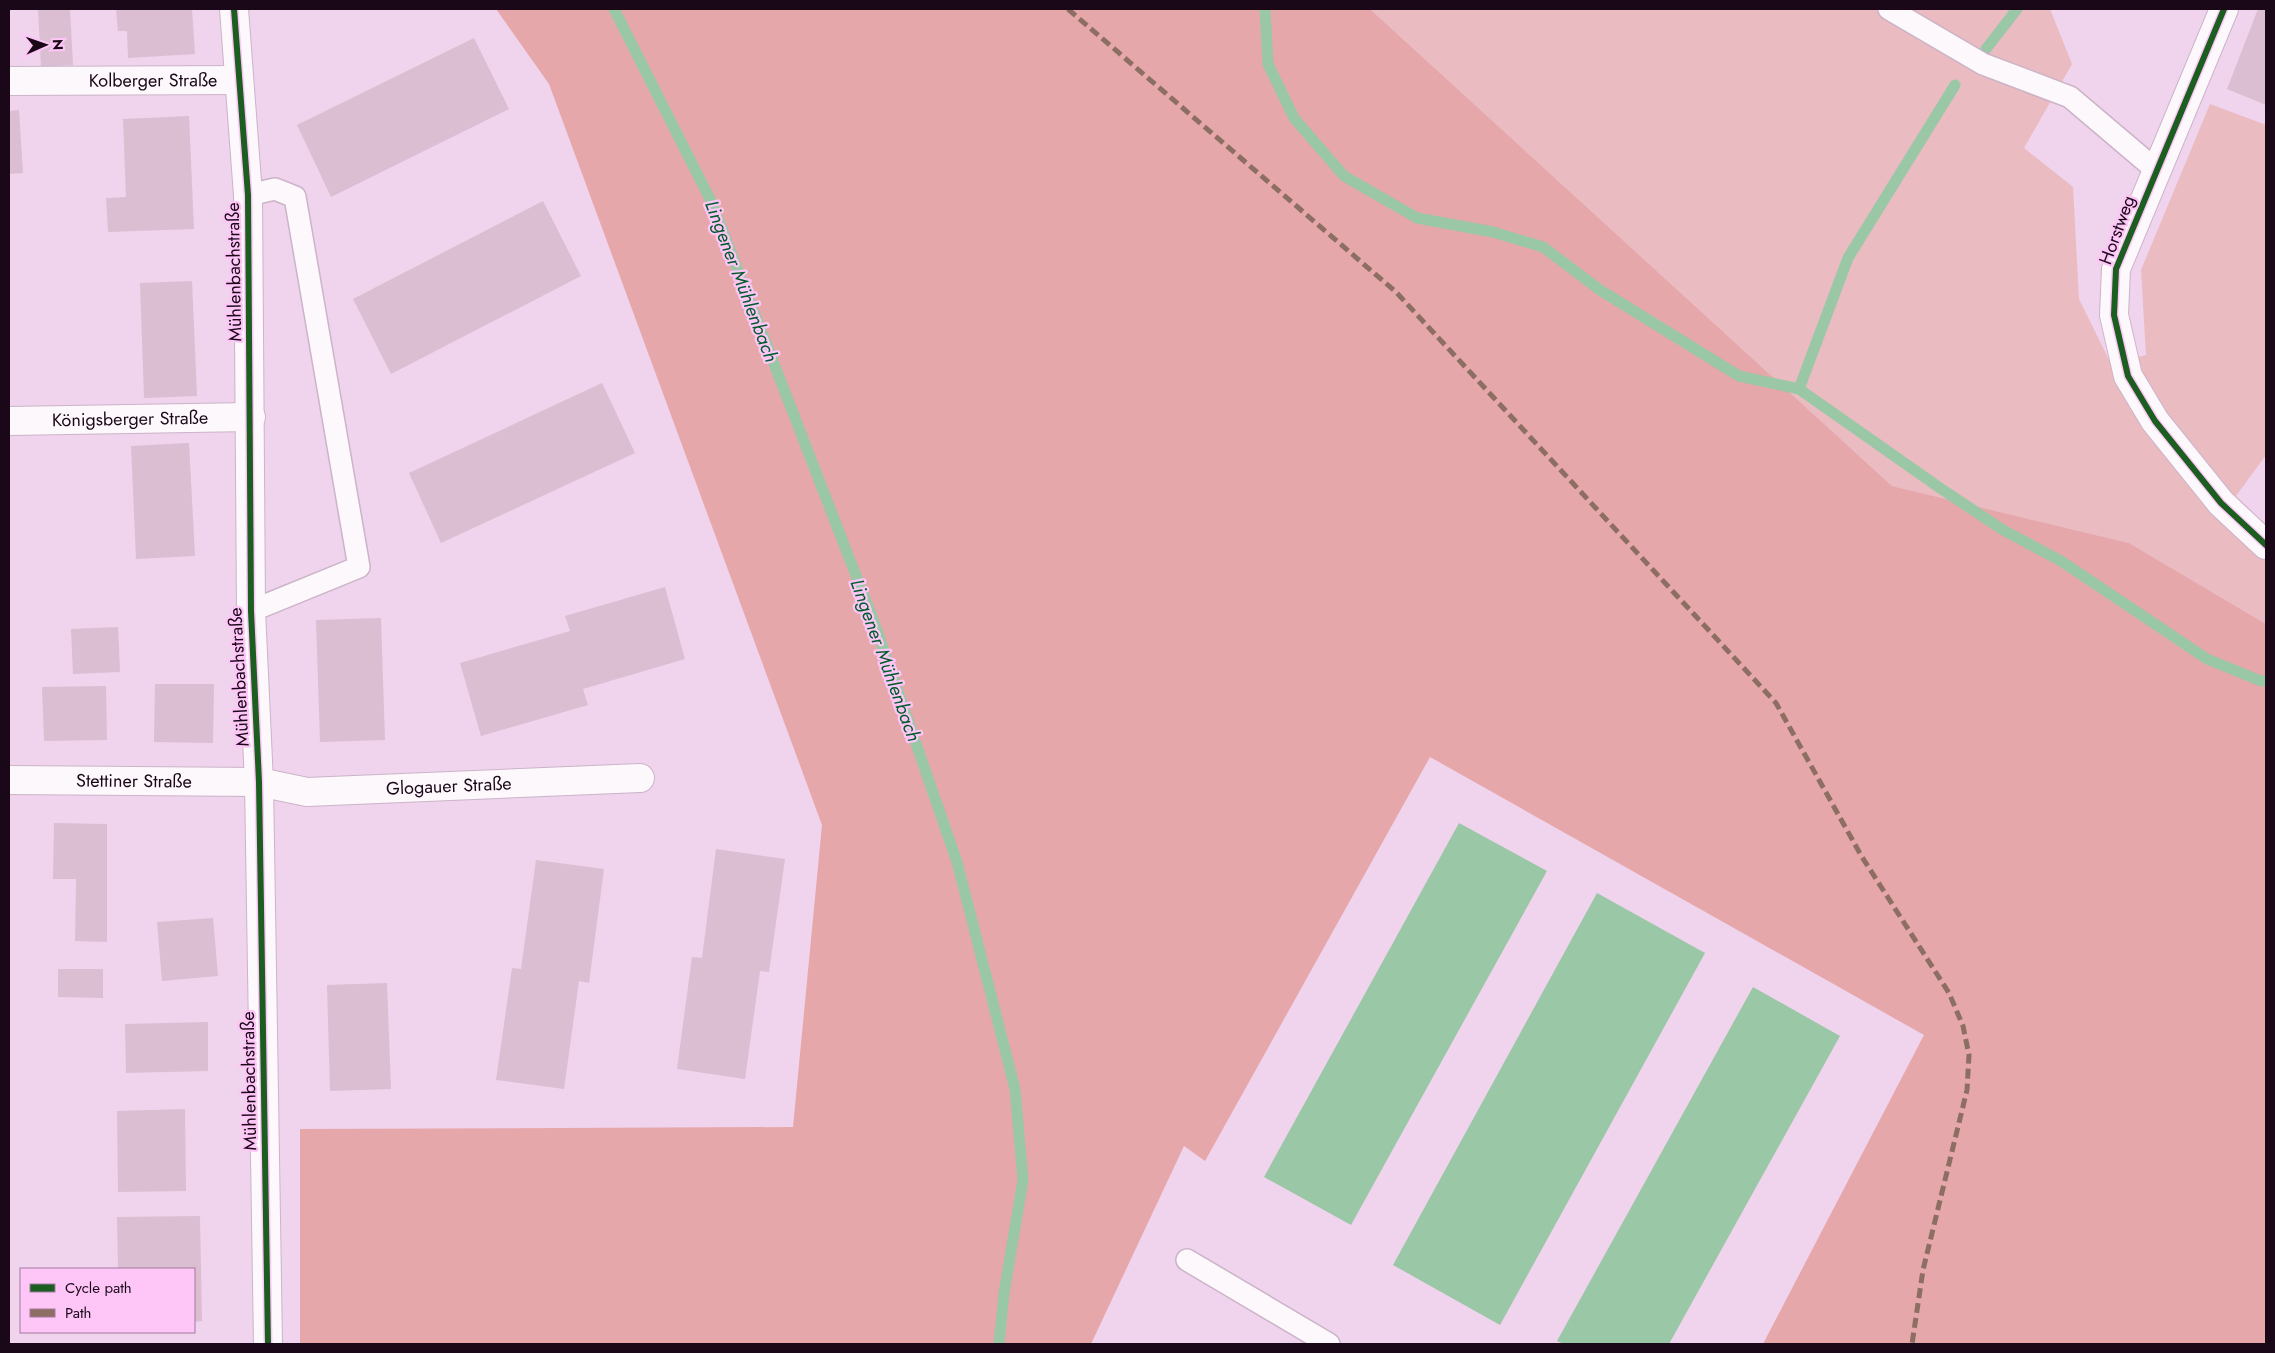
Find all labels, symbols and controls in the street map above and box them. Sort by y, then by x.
north arrow [20,20,70,70]
text: N [48,39,68,50]
street label: Kolberger Straße [89,67,217,94]
street label: Horstweg [2092,192,2142,268]
water label: Lingener Mühlenbach [698,196,785,366]
street label: Mühlenbachstraße [220,202,248,342]
street label: Königsberger Straße [52,405,208,433]
water label: Lingener Mühlenbach [844,575,927,745]
street label: Mühlenbachstraße [222,607,256,747]
street label: Stettiner Straße [76,768,192,794]
street label: Glogauer Straße [385,770,512,802]
street label: Mühlenbachstraße [235,1011,263,1151]
legend [20,1268,195,1333]
text: Cycle path [65,1277,132,1299]
text: Path [65,1302,91,1324]

